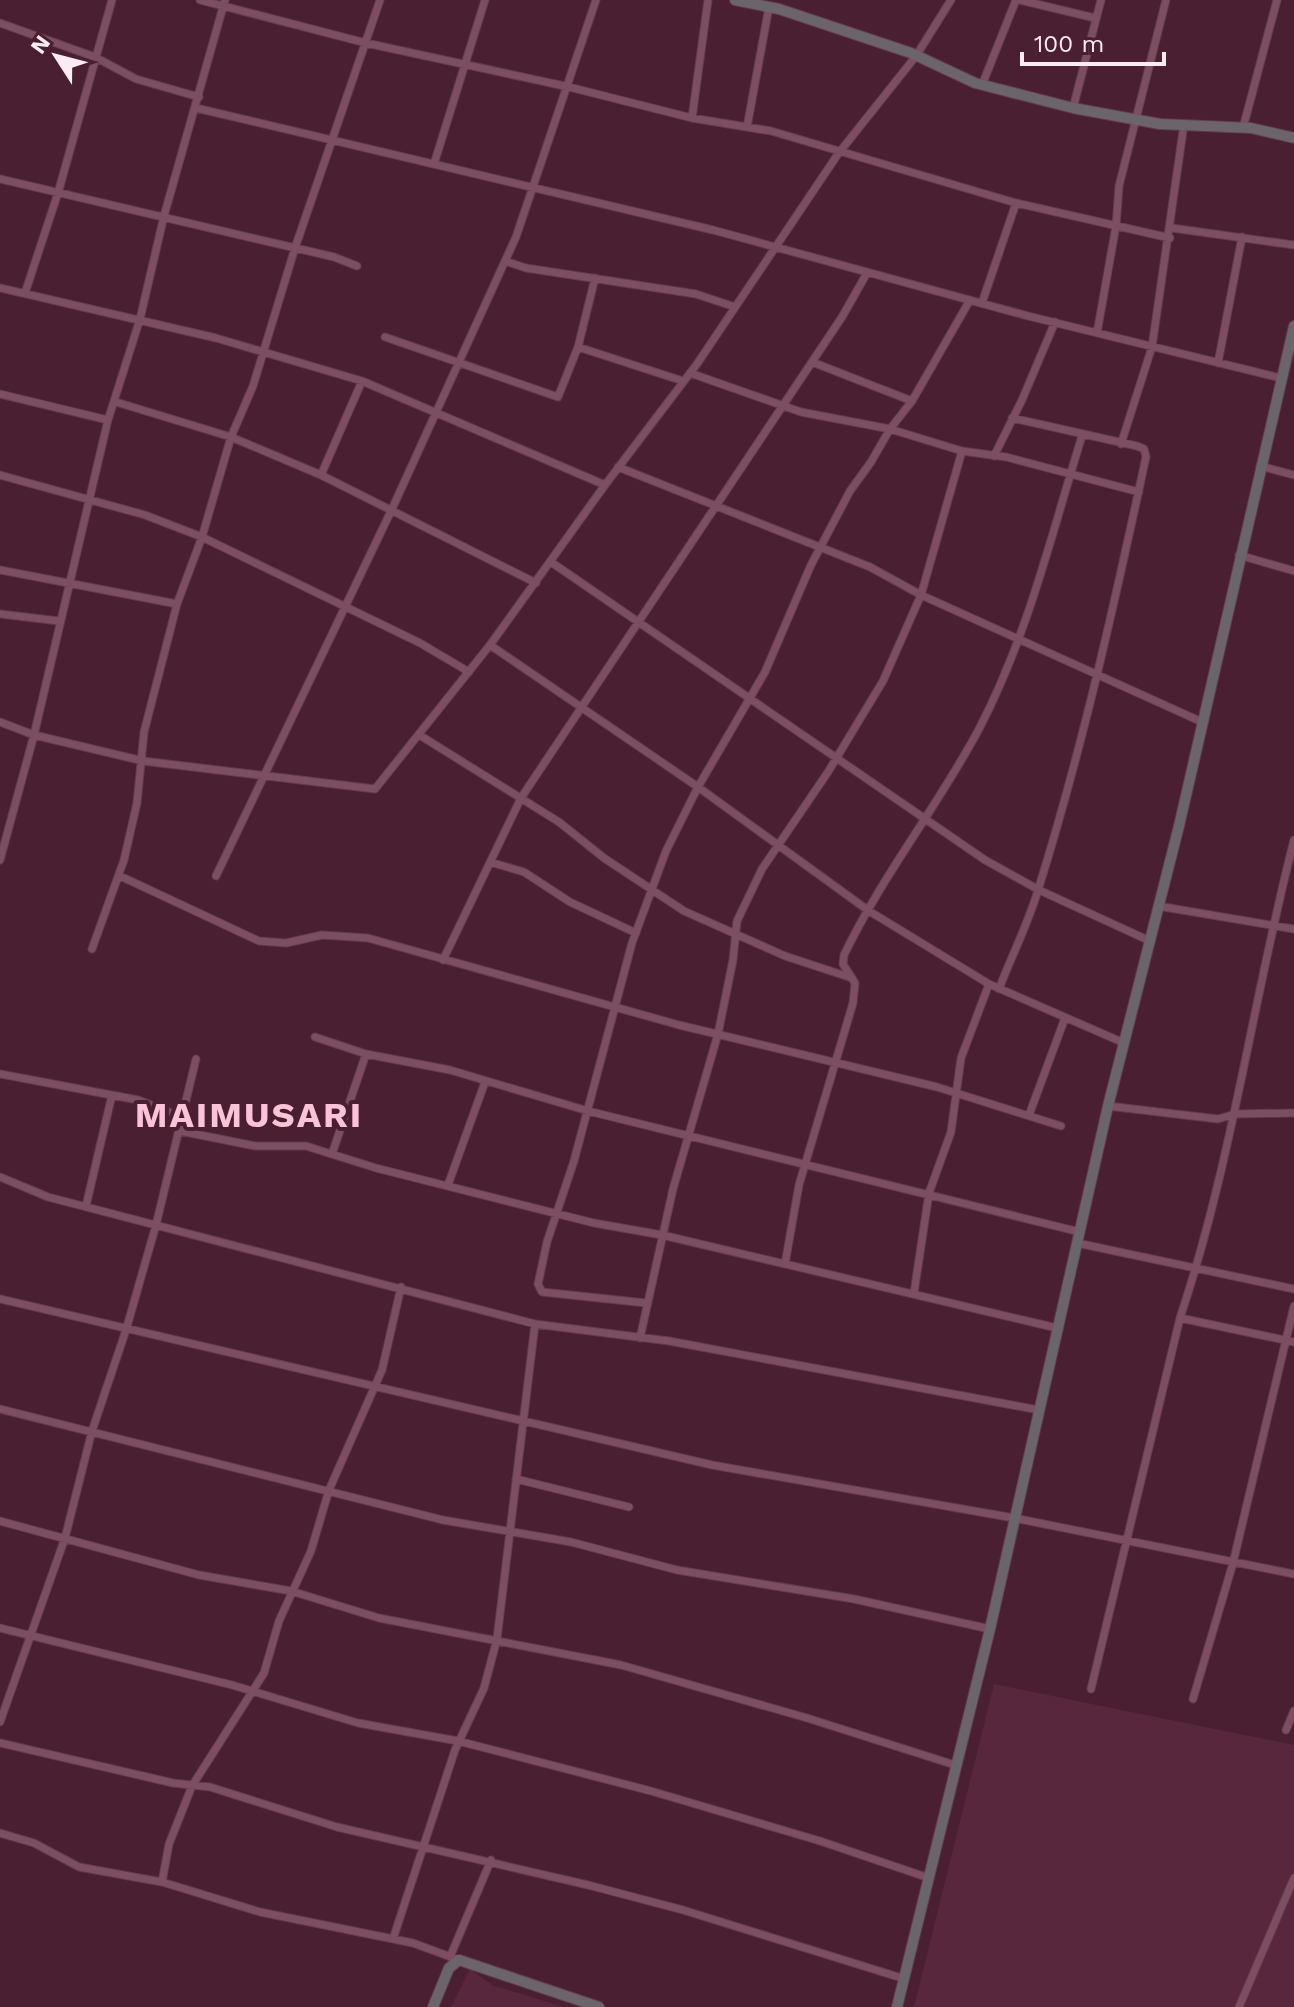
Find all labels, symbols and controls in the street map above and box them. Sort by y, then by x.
north arrow [16,16,96,96]
scale bar [1022,16,1164,66]
text: 100 m [1034,30,1104,58]
text: N [25,31,55,58]
district label: MAIMUSARI [135,1094,363,1136]

